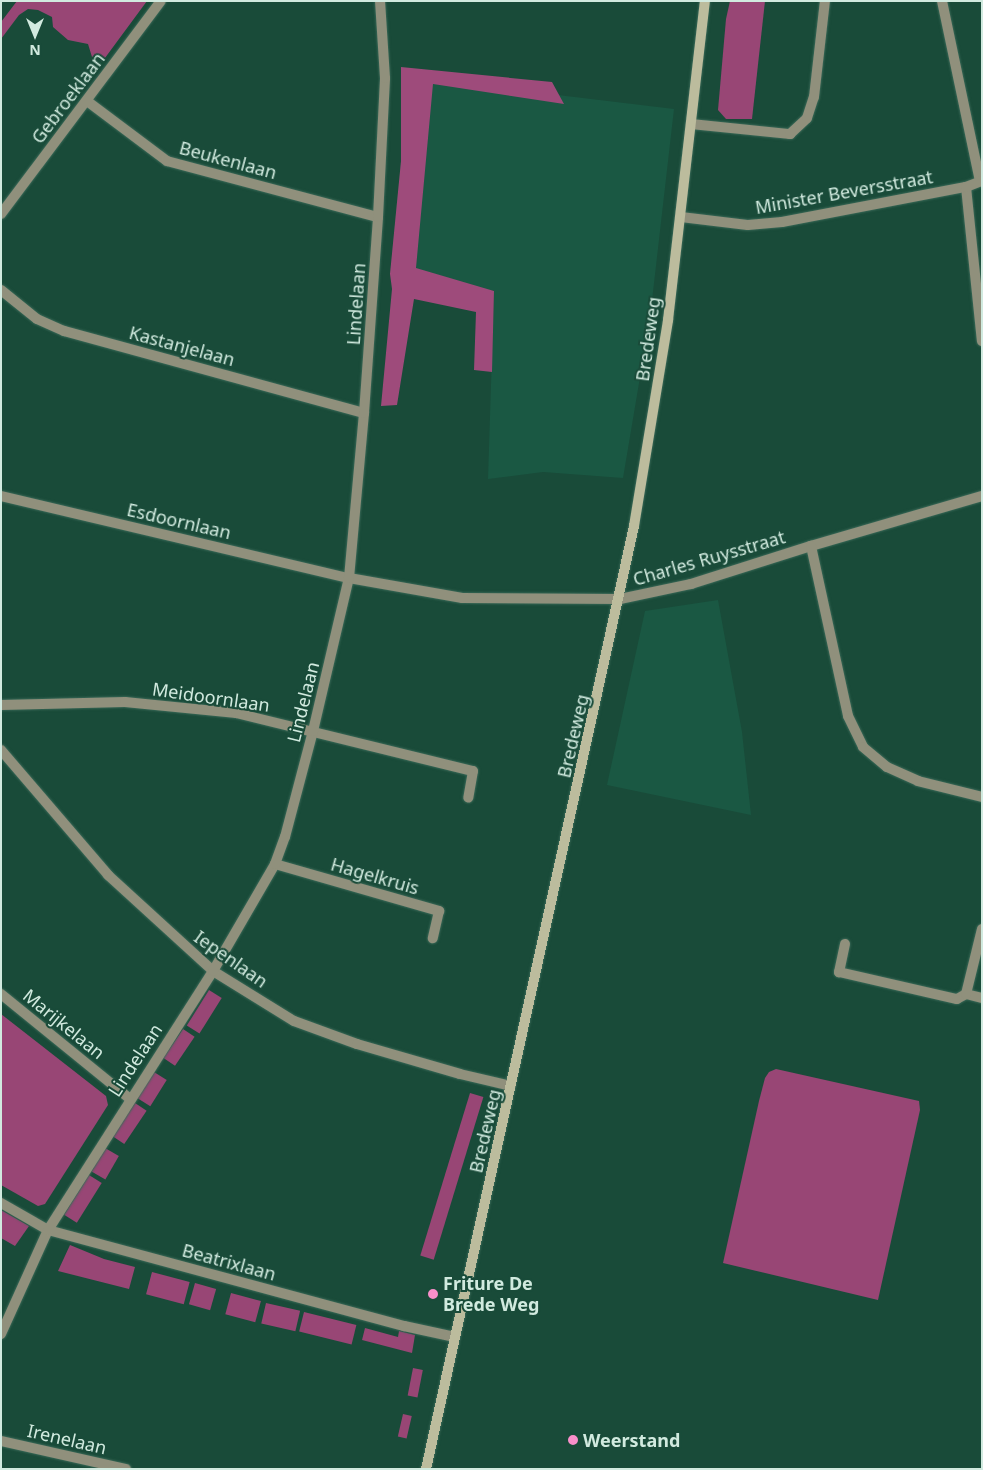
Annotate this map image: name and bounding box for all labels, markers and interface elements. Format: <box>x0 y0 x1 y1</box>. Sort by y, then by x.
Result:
north arrow <box>10 10 60 60</box>
text: N <box>29 41 41 60</box>
street label: Gebroeklaan <box>27 48 109 148</box>
street label: Beukenlaan <box>177 137 279 183</box>
street label: Minister Beversstraat <box>754 166 934 218</box>
street label: Lindelaan <box>342 262 370 346</box>
street label: Bredeweg <box>631 295 665 383</box>
street label: Kastanjelaan <box>127 322 237 370</box>
street label: Esdoornlaan <box>125 499 233 543</box>
street label: Charles Ruysstraat <box>630 526 788 590</box>
street label: Lindelaan <box>283 659 323 745</box>
street label: Meidoornlaan <box>151 678 271 716</box>
street label: Bredeweg <box>553 692 593 780</box>
street label: Hagelkruis <box>328 853 422 899</box>
street label: Iepenlaan <box>190 926 272 992</box>
street label: Marijkelaan <box>19 984 109 1064</box>
street label: Lindelaan <box>104 1020 166 1100</box>
street label: Bredeweg <box>465 1087 505 1175</box>
street label: Beatrixlaan <box>180 1239 278 1285</box>
place label: Friture De Brede Weg <box>443 1273 539 1316</box>
marker: Friture De Brede Weg <box>427 1288 439 1300</box>
street label: Irenelaan <box>25 1419 109 1459</box>
place label: Weerstand <box>583 1429 680 1451</box>
marker: Weerstand <box>567 1434 579 1446</box>

